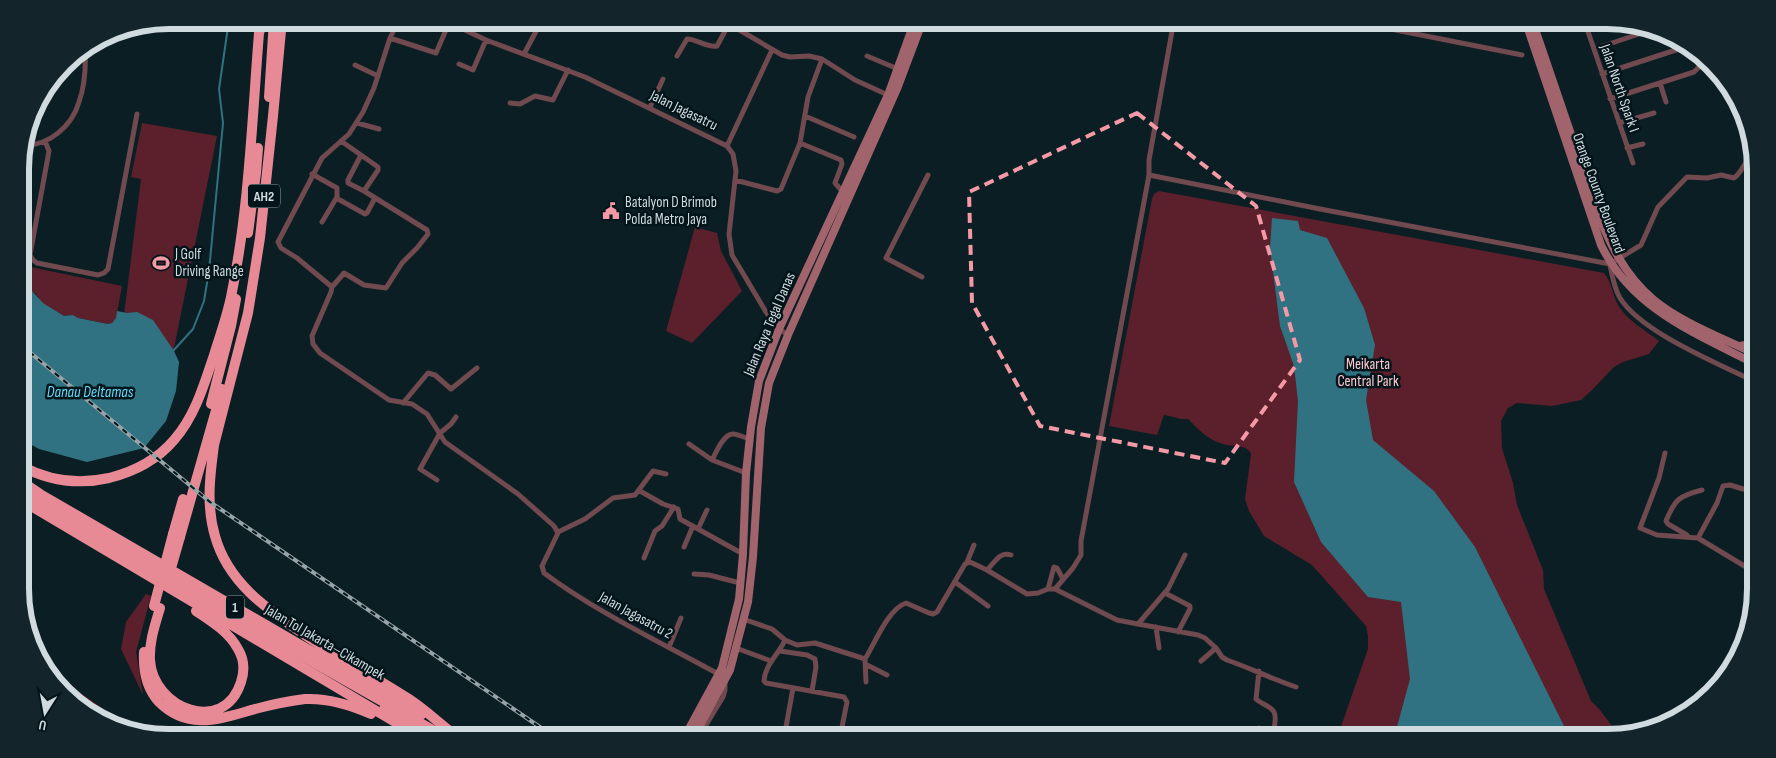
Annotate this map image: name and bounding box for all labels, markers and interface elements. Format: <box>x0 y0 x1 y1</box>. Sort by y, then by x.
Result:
street label: Jalan North Spark I <box>1595 41 1643 135</box>
street label: Jalan Jagasatru <box>646 85 721 135</box>
street label: Orange County Boulevard <box>1568 130 1629 256</box>
road number: AH2 <box>248 185 280 208</box>
place label: Batalyon D Brimob Polda Metro Jaya <box>625 193 717 229</box>
public building icon: Batalyon D Brimob Polda Metro Jaya <box>601 201 621 221</box>
place label: J Golf Driving Range <box>174 245 244 281</box>
sports icon: J Golf Driving Range <box>151 253 171 273</box>
street label: Jalan Raya Tegal Danas <box>739 269 800 380</box>
park label: Meikarta Central Park <box>1337 355 1399 391</box>
water label: Danau Deltamas <box>47 383 134 402</box>
street label: Jalan Jagasatru 2 <box>595 587 676 643</box>
road number: 1 <box>226 596 244 618</box>
street label: Jalan Tol Jakarta–Cikampek <box>261 600 388 685</box>
north arrow <box>20 688 70 738</box>
text: U <box>37 716 48 734</box>

